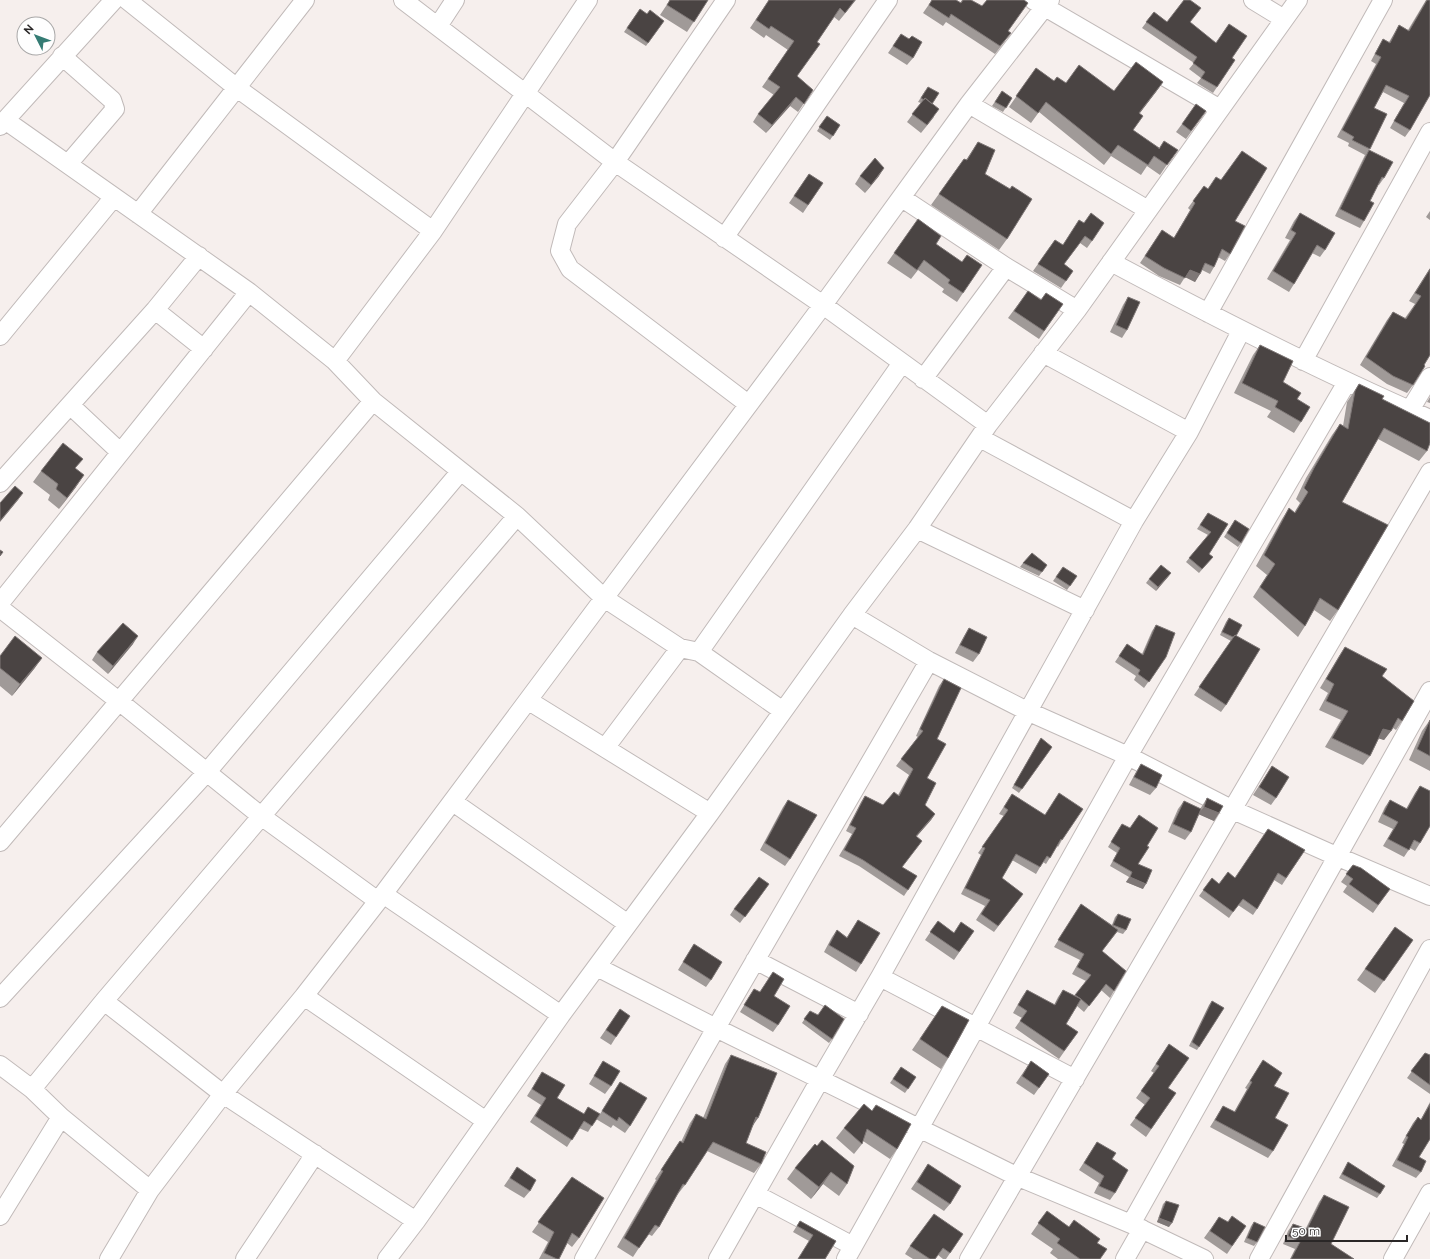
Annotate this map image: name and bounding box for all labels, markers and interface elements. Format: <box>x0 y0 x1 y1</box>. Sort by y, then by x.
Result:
north arrow <box>16 16 56 56</box>
text: N <box>21 22 37 37</box>
scale bar <box>1286 1217 1407 1243</box>
text: 50 m <box>1292 1224 1320 1238</box>

